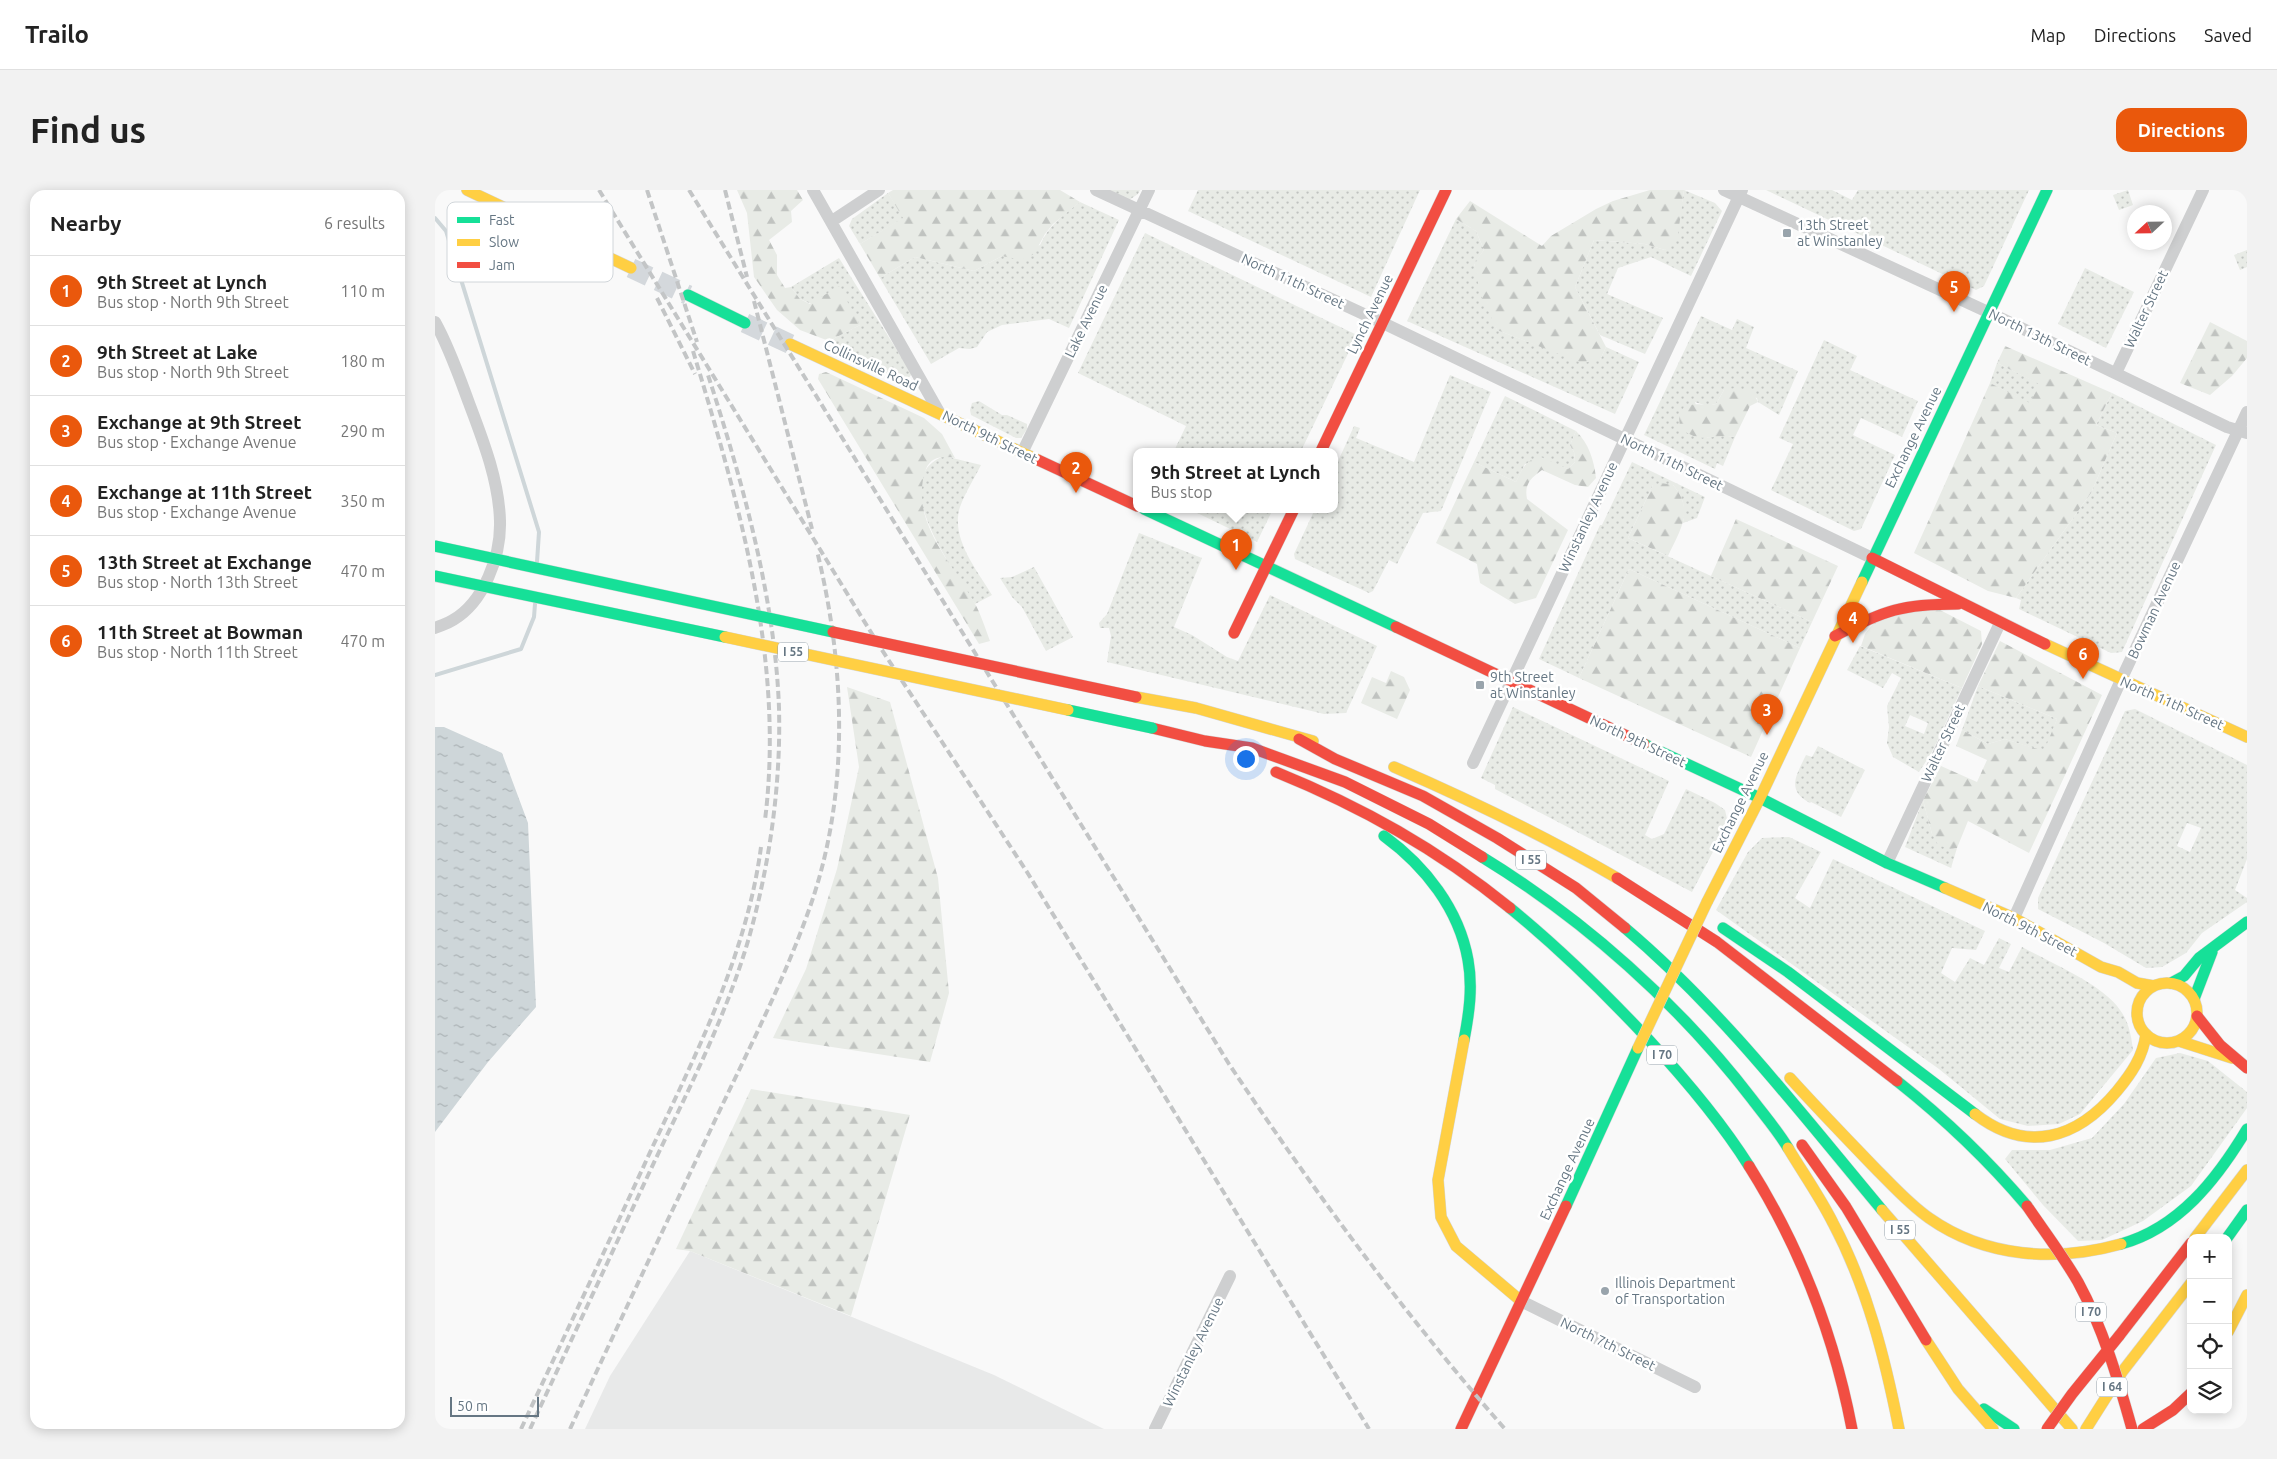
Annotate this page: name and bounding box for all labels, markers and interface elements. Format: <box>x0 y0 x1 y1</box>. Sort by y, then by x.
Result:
text: Trailo <box>25 21 89 48</box>
text: Map <box>2030 25 2066 45</box>
text: Directions <box>2094 25 2176 45</box>
text: Saved <box>2204 25 2252 45</box>
button: Directions <box>2116 108 2247 152</box>
text: Find us <box>30 110 146 150</box>
legend <box>447 202 613 282</box>
north arrow <box>2127 205 2172 250</box>
text: Nearby <box>50 211 121 235</box>
text: Fast <box>489 212 515 228</box>
text: 6 results <box>324 214 385 232</box>
place label: 13th Street at Winstanley <box>1797 217 1883 249</box>
marker: 13th Street at Winstanley <box>1781 227 1793 239</box>
text: Slow <box>489 234 519 250</box>
street label: North 11th Street <box>1239 250 1347 312</box>
text: Jam <box>489 257 515 273</box>
street label: Walter Street <box>2121 267 2171 351</box>
text: 9th Street at Lynch <box>97 271 267 293</box>
pin: 5 <box>1938 271 1970 312</box>
street label: Lynch Avenue <box>1344 272 1396 356</box>
text: 1 <box>61 282 71 300</box>
text: 110 m <box>340 282 385 300</box>
street label: Lake Avenue <box>1061 282 1111 360</box>
text: Bus stop · North 9th Street <box>97 293 289 311</box>
street label: North 13th Street <box>1986 305 2094 369</box>
street label: Collinsville Road <box>821 336 921 394</box>
text: 9th Street at Lake <box>97 341 258 363</box>
text: 2 <box>61 352 71 370</box>
text: 180 m <box>340 352 385 370</box>
text: Bus stop · North 9th Street <box>97 363 289 381</box>
street label: Exchange Avenue <box>1882 384 1944 490</box>
street label: North 9th Street <box>940 407 1041 467</box>
text: Exchange at 9th Street <box>97 411 301 433</box>
text: 3 <box>61 422 71 440</box>
text: 290 m <box>340 422 385 440</box>
street label: North 11th Street <box>1618 430 1726 494</box>
text: Bus stop · Exchange Avenue <box>97 433 297 451</box>
popup <box>1133 448 1338 513</box>
pin: 2 <box>1060 452 1092 493</box>
street label: Winstanley Avenue <box>1555 459 1621 575</box>
text: 9th Street at Lynch <box>1150 461 1321 483</box>
text: Exchange at 11th Street <box>97 481 312 503</box>
text: Bus stop <box>1150 483 1212 501</box>
text: 4 <box>61 492 71 510</box>
text: 350 m <box>340 492 385 510</box>
text: Bus stop · Exchange Avenue <box>97 503 297 521</box>
pin: 1 <box>1220 529 1252 570</box>
text: 13th Street at Exchange <box>97 551 312 573</box>
street label: Bowman Avenue <box>2124 559 2184 661</box>
text: 5 <box>61 562 71 580</box>
text: 470 m <box>340 562 385 580</box>
text: Bus stop · North 13th Street <box>97 573 298 591</box>
pin: 4 <box>1837 602 1869 643</box>
text: 11th Street at Bowman <box>97 621 303 643</box>
text: 6 <box>61 632 71 650</box>
text: 470 m <box>340 632 385 650</box>
pin: 6 <box>2067 638 2099 679</box>
road number: I 55 <box>778 642 808 662</box>
text: Bus stop · North 11th Street <box>97 643 298 661</box>
place label: 9th Street at Winstanley <box>1490 669 1576 701</box>
street label: North 11th Street <box>2118 673 2227 733</box>
marker: 9th Street at Winstanley <box>1474 679 1486 691</box>
pin: 3 <box>1751 694 1783 735</box>
street label: Walter Street <box>1918 701 1968 785</box>
street label: North 9th Street <box>1588 712 1689 770</box>
your location <box>1233 746 1259 772</box>
street label: Exchange Avenue <box>1709 749 1771 855</box>
road number: I 55 <box>1516 850 1546 870</box>
street label: North 9th Street <box>1980 898 2080 960</box>
road number: I 70 <box>1647 1046 1677 1064</box>
street label: Exchange Avenue <box>1536 1115 1598 1223</box>
road number: I 55 <box>1885 1220 1915 1240</box>
map controls <box>2187 1234 2232 1414</box>
button: + <box>2187 1234 2232 1279</box>
place label: Illinois Department of Transportation <box>1615 1275 1736 1307</box>
button: − <box>2187 1279 2232 1324</box>
marker: Illinois Department of Transportation <box>1599 1285 1611 1297</box>
street label: Winstanley Avenue <box>1160 1295 1226 1409</box>
road number: I 70 <box>2076 1302 2106 1322</box>
street label: North 7th Street <box>1558 1314 1659 1374</box>
button: locate <box>2187 1324 2232 1369</box>
button: layers <box>2187 1369 2232 1414</box>
road number: I 64 <box>2097 1378 2127 1396</box>
scale bar <box>450 1394 539 1417</box>
text: 50 m <box>457 1398 488 1414</box>

